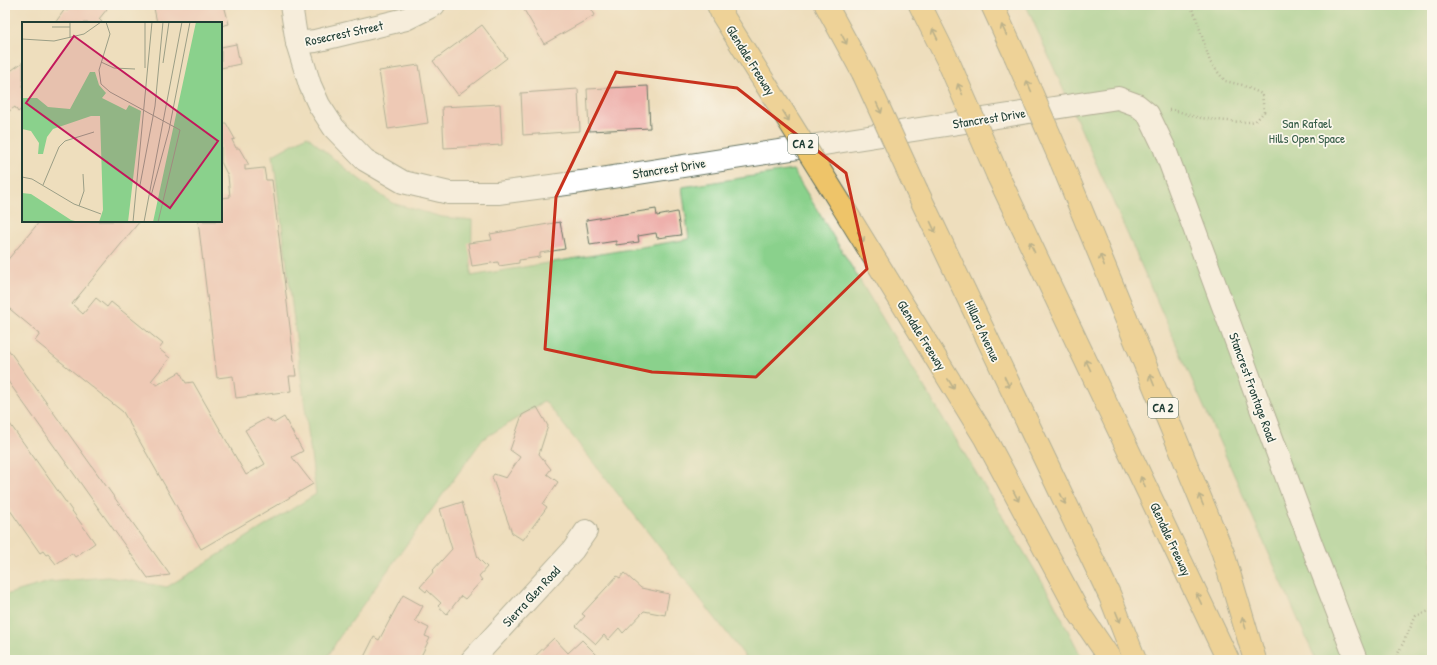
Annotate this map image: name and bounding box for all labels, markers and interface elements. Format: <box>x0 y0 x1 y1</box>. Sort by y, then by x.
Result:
street label: Rosecrest Street <box>303 16 385 50</box>
inset map <box>22 22 222 222</box>
street label: Glendale Freeway <box>722 22 780 99</box>
one-way arrow <box>1000 24 1007 36</box>
one-way arrow <box>930 28 938 40</box>
one-way arrow <box>841 33 849 45</box>
one-way arrow <box>1025 81 1032 93</box>
one-way arrow <box>956 83 963 95</box>
one-way arrow <box>876 102 883 114</box>
street label: Stancrest Drive <box>951 103 1027 133</box>
one-way arrow <box>782 110 790 121</box>
park label: San Rafael Hills Open Space <box>1269 114 1345 147</box>
road number: CA 2 <box>788 134 818 154</box>
street label: Stancrest Drive <box>631 153 707 183</box>
one-way arrow <box>930 220 937 232</box>
one-way arrow <box>858 231 866 243</box>
one-way arrow <box>1028 242 1035 254</box>
one-way arrow <box>1098 254 1105 266</box>
street label: Glendale Freeway <box>893 297 951 374</box>
street label: Hillard Avenue <box>961 297 1005 365</box>
street label: Stancrest Frontage Road <box>1225 330 1281 444</box>
one-way arrow <box>1084 359 1091 371</box>
one-way arrow <box>1147 374 1155 386</box>
one-way arrow <box>1004 375 1011 387</box>
one-way arrow <box>947 378 956 389</box>
road number: CA 2 <box>1148 398 1178 418</box>
one-way arrow <box>1139 476 1146 488</box>
one-way arrow <box>1013 490 1020 502</box>
one-way arrow <box>1060 493 1067 505</box>
one-way arrow <box>1197 494 1204 506</box>
street label: Glendale Freeway <box>1146 499 1196 579</box>
street label: Sierra Glen Road <box>498 562 564 630</box>
one-way arrow <box>1195 594 1202 606</box>
one-way arrow <box>1114 611 1122 623</box>
one-way arrow <box>1240 616 1247 629</box>

